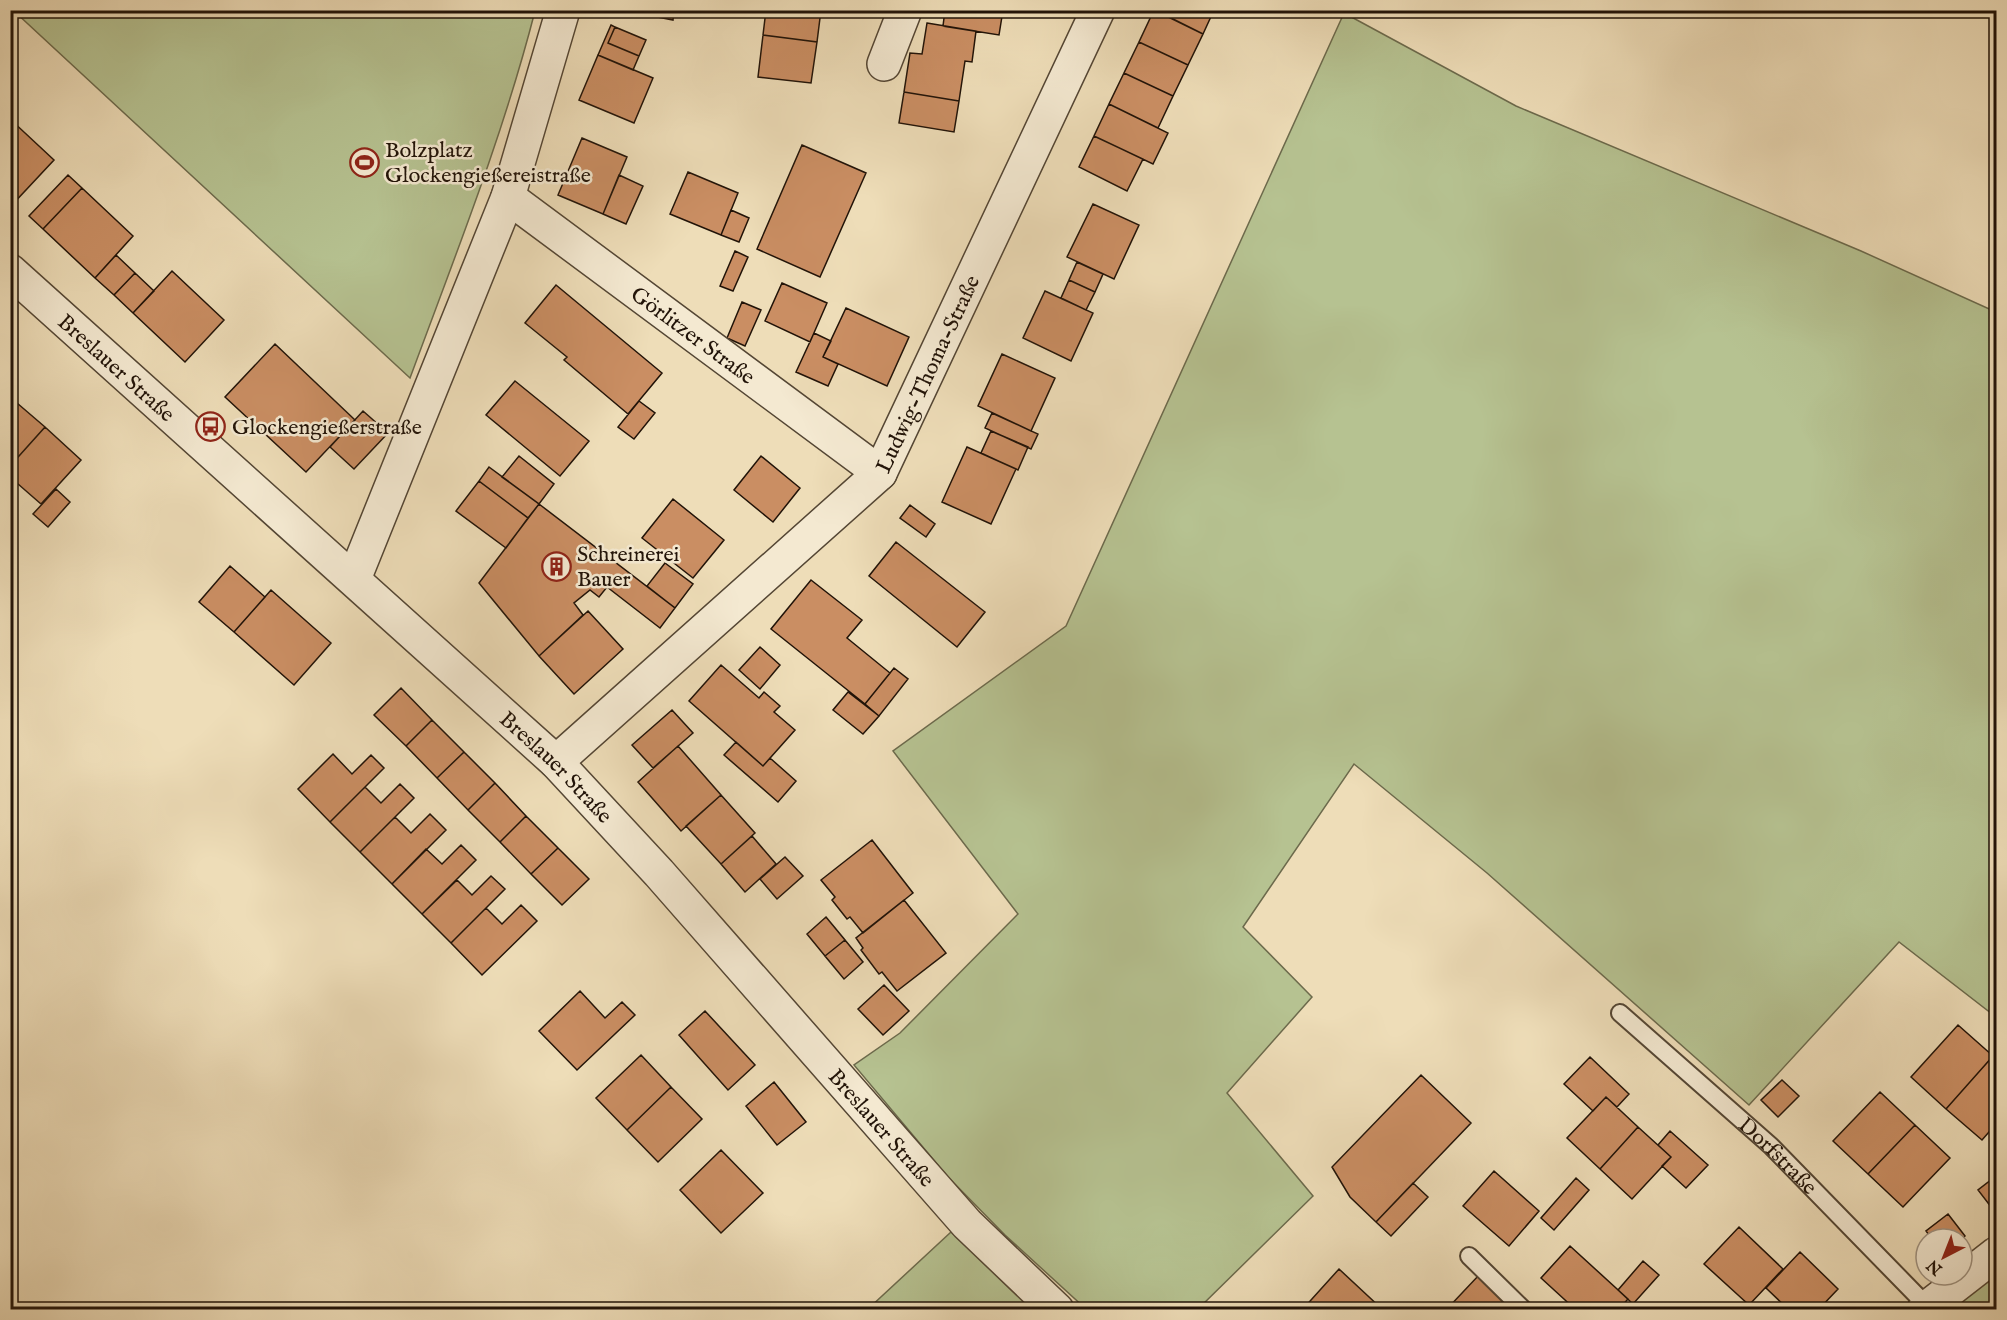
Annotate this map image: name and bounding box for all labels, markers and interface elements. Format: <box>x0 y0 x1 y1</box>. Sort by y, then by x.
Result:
place label: Bolzplatz Glockengießereistraße <box>385 137 591 190</box>
sports icon: Bolzplatz Glockengießereistraße <box>348 146 380 178</box>
street label: Ludwig-Thoma-Straße <box>870 271 987 478</box>
street label: Görlitzer Straße <box>625 281 760 392</box>
street label: Breslauer Straße <box>51 309 180 429</box>
bus stop icon: Glockengießerstraße <box>195 410 227 442</box>
place label: Glockengießerstraße <box>232 414 422 442</box>
place label: Schreinerei Bauer <box>577 541 679 594</box>
building icon: Schreinerei Bauer <box>540 550 572 582</box>
street label: Breslauer Straße <box>493 706 618 830</box>
street label: Breslauer Straße <box>821 1064 940 1194</box>
street label: Dorfstraße <box>1732 1112 1823 1201</box>
north arrow <box>1914 1227 1974 1287</box>
text: N <box>1923 1254 1948 1279</box>

